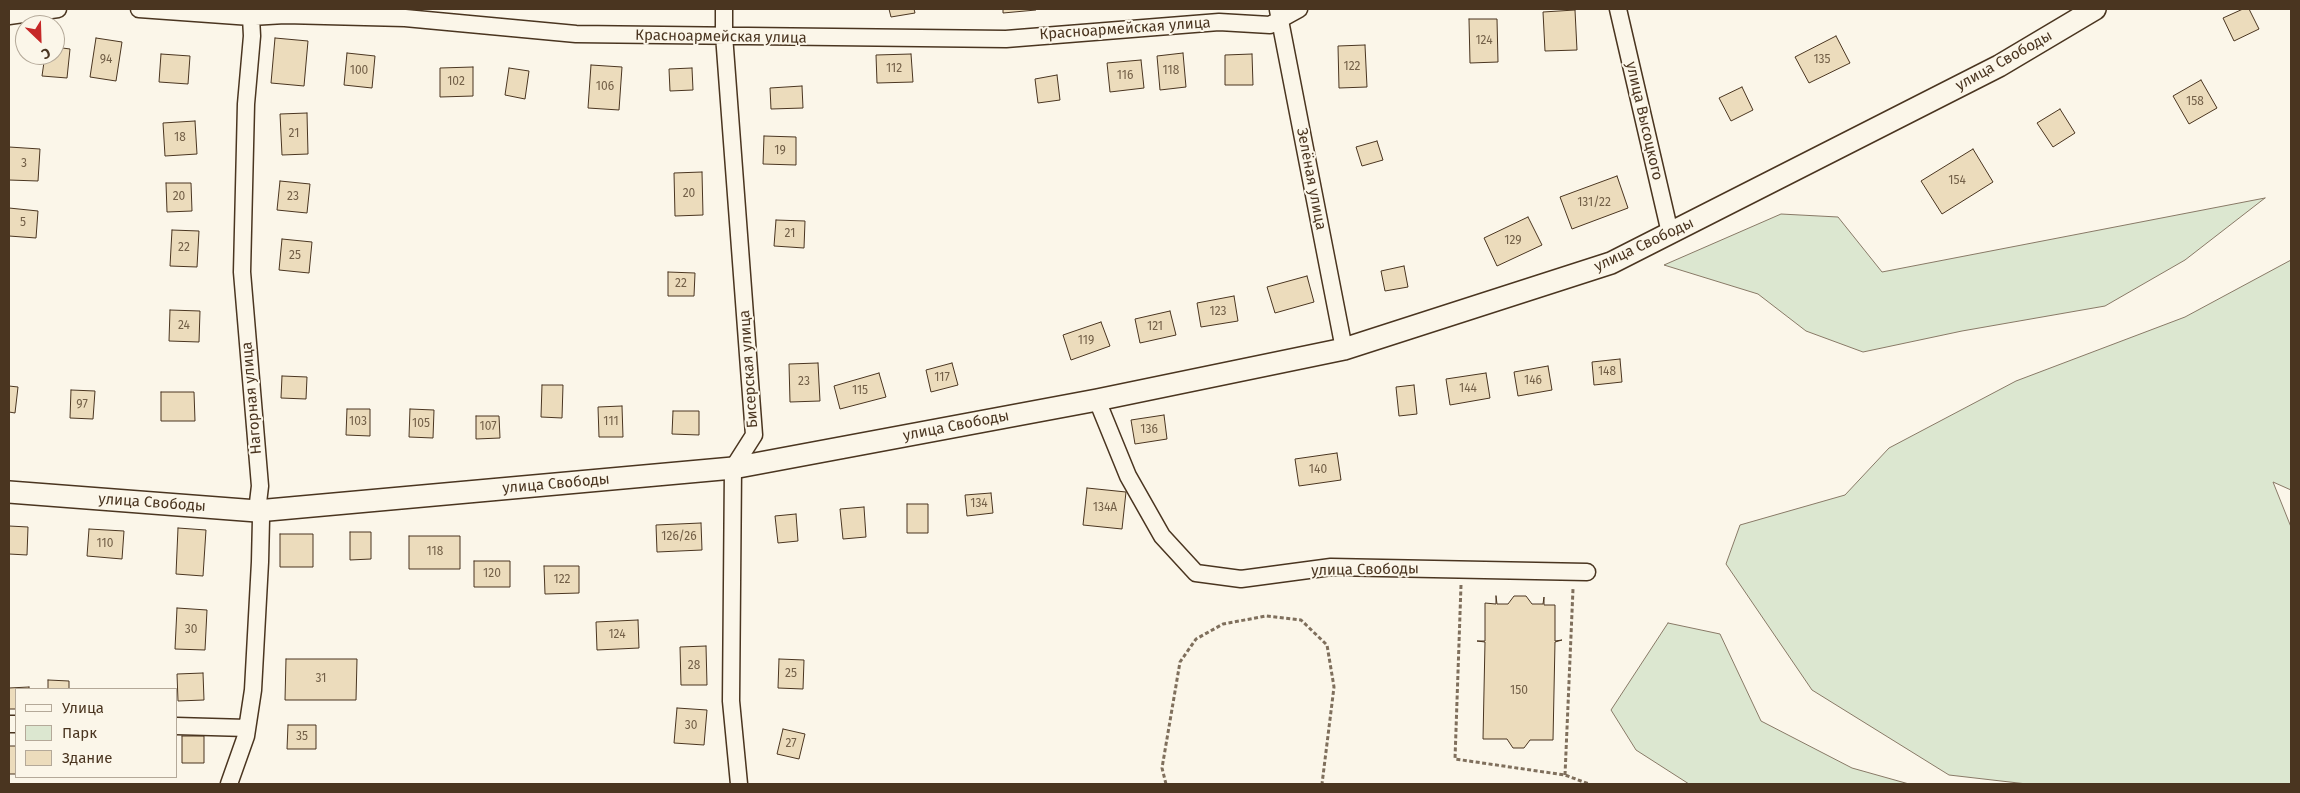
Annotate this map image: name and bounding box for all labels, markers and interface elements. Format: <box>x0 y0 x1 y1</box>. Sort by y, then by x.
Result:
street label: Красноармейская улица <box>1039 14 1211 44</box>
north arrow <box>15 15 65 65</box>
street label: Красноармейская улица <box>635 27 807 47</box>
street label: улица Свободы <box>1953 27 2055 95</box>
house number: 124 <box>1475 34 1493 48</box>
text: С <box>39 44 53 63</box>
house number: 94 <box>100 53 112 67</box>
house number: 135 <box>1813 53 1831 67</box>
house number: 122 <box>1343 60 1361 74</box>
street label: улица Высоцкого <box>1622 60 1666 182</box>
house number: 112 <box>886 62 902 76</box>
house number: 100 <box>350 64 368 78</box>
house number: 118 <box>1163 64 1179 78</box>
house number: 116 <box>1117 69 1133 83</box>
house number: 102 <box>447 75 465 89</box>
house number: 106 <box>596 80 614 94</box>
house number: 158 <box>2186 95 2204 109</box>
street label: Зелёная улица <box>1292 126 1330 232</box>
house number: 21 <box>289 127 299 141</box>
house number: 18 <box>174 131 186 145</box>
house number: 19 <box>774 144 786 158</box>
house number: 3 <box>21 157 27 171</box>
house number: 154 <box>1948 174 1966 188</box>
house number: 20 <box>683 187 695 201</box>
house number: 20 <box>173 190 185 204</box>
house number: 23 <box>287 190 299 204</box>
house number: 131/22 <box>1577 196 1611 210</box>
street label: улица Свободы <box>1591 214 1697 276</box>
house number: 5 <box>20 216 26 230</box>
house number: 21 <box>785 227 795 241</box>
house number: 129 <box>1504 234 1522 248</box>
house number: 22 <box>178 241 190 255</box>
house number: 25 <box>289 249 301 263</box>
house number: 22 <box>675 277 687 291</box>
house number: 123 <box>1209 305 1227 319</box>
street label: Бисерская улица <box>736 309 762 429</box>
house number: 24 <box>178 319 190 333</box>
house number: 121 <box>1147 320 1163 334</box>
house number: 119 <box>1078 334 1094 348</box>
street label: Нагорная улица <box>238 341 266 455</box>
house number: 148 <box>1598 365 1616 379</box>
house number: 117 <box>934 371 950 385</box>
house number: 146 <box>1524 374 1542 388</box>
house number: 23 <box>798 375 810 389</box>
house number: 144 <box>1459 382 1477 396</box>
house number: 115 <box>852 384 868 398</box>
house number: 97 <box>76 398 88 412</box>
street label: улица Свободы <box>901 407 1011 445</box>
house number: 103 <box>349 415 367 429</box>
house number: 111 <box>603 415 619 429</box>
house number: 105 <box>412 417 430 431</box>
house number: 107 <box>480 420 496 434</box>
house number: 136 <box>1140 423 1158 437</box>
house number: 140 <box>1309 463 1327 477</box>
street label: улица Свободы <box>502 470 610 498</box>
street label: улица Свободы <box>98 490 206 516</box>
house number: 134 <box>970 497 988 511</box>
house number: 134А <box>1093 501 1117 515</box>
house number: 126/26 <box>661 530 697 544</box>
house number: 110 <box>97 537 113 551</box>
house number: 118 <box>427 545 443 559</box>
street label: улица Свободы <box>1311 560 1419 580</box>
house number: 120 <box>483 567 501 581</box>
house number: 122 <box>553 573 571 587</box>
house number: 30 <box>185 623 197 637</box>
house number: 124 <box>608 628 626 642</box>
house number: 28 <box>688 659 700 673</box>
house number: 25 <box>785 667 797 681</box>
house number: 31 <box>316 672 326 686</box>
house number: 150 <box>1510 684 1528 698</box>
legend <box>15 688 178 778</box>
text: Улица <box>62 699 104 717</box>
house number: 30 <box>685 719 697 733</box>
text: Парк <box>62 724 97 742</box>
house number: 35 <box>296 730 308 744</box>
house number: 27 <box>785 737 797 751</box>
text: Здание <box>62 749 112 767</box>

